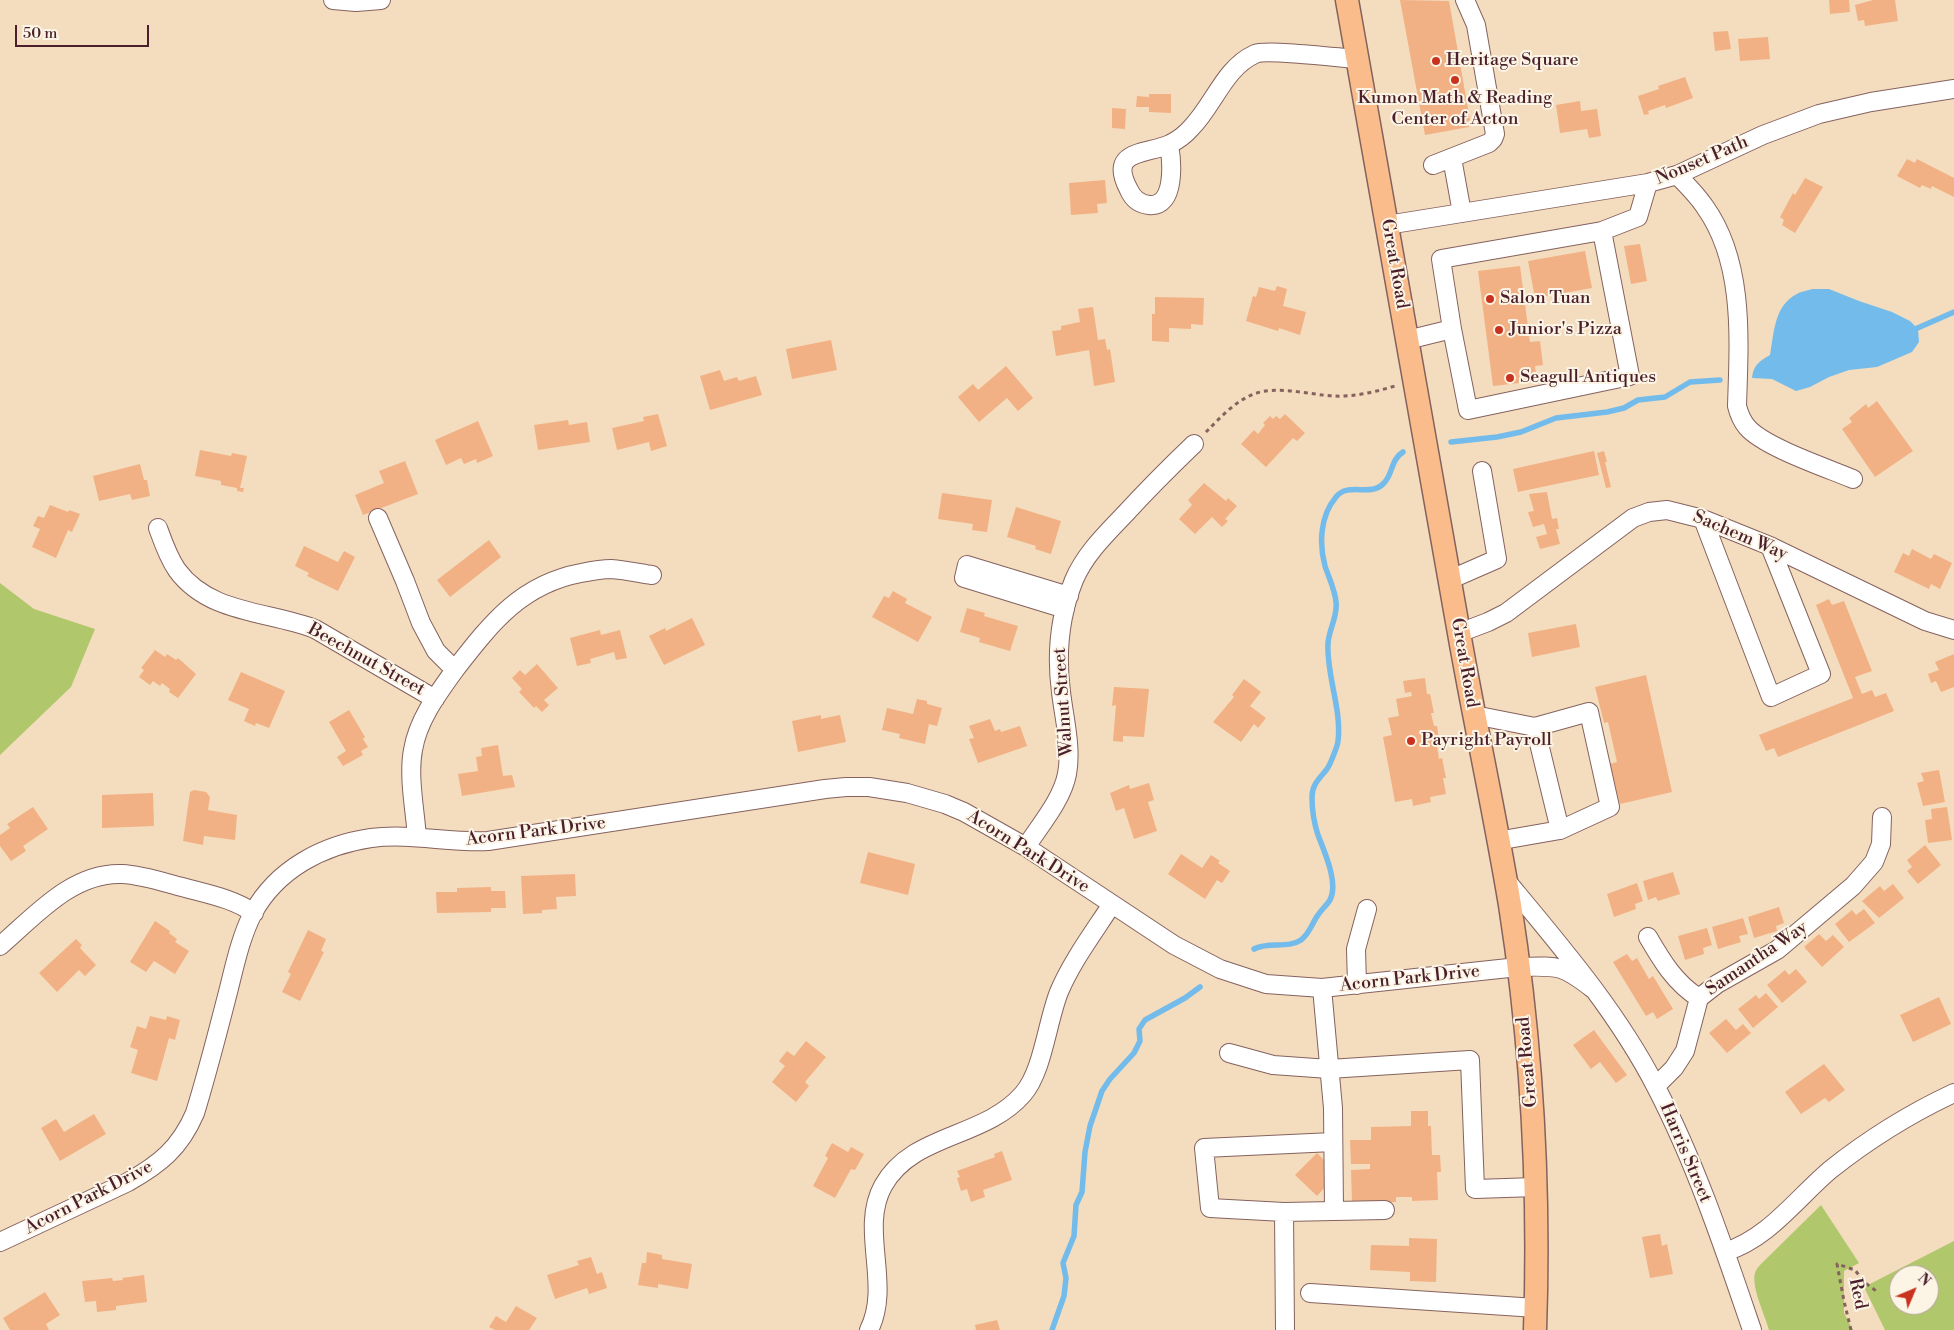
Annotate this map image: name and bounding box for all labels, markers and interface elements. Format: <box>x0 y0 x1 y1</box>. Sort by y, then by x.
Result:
scale bar <box>18 15 151 47</box>
text: 50 m <box>23 24 57 43</box>
place label: Heritage Square <box>1446 50 1579 72</box>
marker: Heritage Square <box>1430 55 1442 67</box>
marker: Kumon Math & Reading Center of Acton <box>1449 74 1461 86</box>
place label: Kumon Math & Reading Center of Acton <box>1358 88 1552 130</box>
street label: Nonset Path <box>1652 132 1752 190</box>
street label: Great Road <box>1375 217 1413 311</box>
place label: Salon Tuan <box>1500 288 1591 310</box>
marker: Salon Tuan <box>1484 293 1496 305</box>
place label: Junior's Pizza <box>1509 319 1622 341</box>
marker: Junior's Pizza <box>1493 324 1505 336</box>
place label: Seagull Antiques <box>1520 367 1656 389</box>
marker: Seagull Antiques <box>1504 372 1516 384</box>
street label: Sachem Way <box>1689 506 1791 566</box>
street label: Great Road <box>1445 616 1483 710</box>
street label: Beechnut Street <box>304 619 428 701</box>
street label: Walnut Street <box>1049 647 1079 757</box>
place label: Payright Payroll <box>1421 730 1552 752</box>
marker: Payright Payroll <box>1405 735 1417 747</box>
street label: Acorn Park Drive <box>963 806 1093 898</box>
street label: Acorn Park Drive <box>465 813 607 851</box>
street label: Samantha Way <box>1702 917 1812 1001</box>
street label: Acorn Park Drive <box>1339 961 1481 997</box>
street label: Great Road <box>1513 1016 1543 1108</box>
street label: Harris Street <box>1654 1100 1716 1206</box>
street label: Acorn Park Drive <box>21 1156 157 1240</box>
north arrow <box>1889 1265 1939 1315</box>
text: N <box>1914 1270 1934 1290</box>
street label: Red <box>1843 1276 1871 1312</box>

